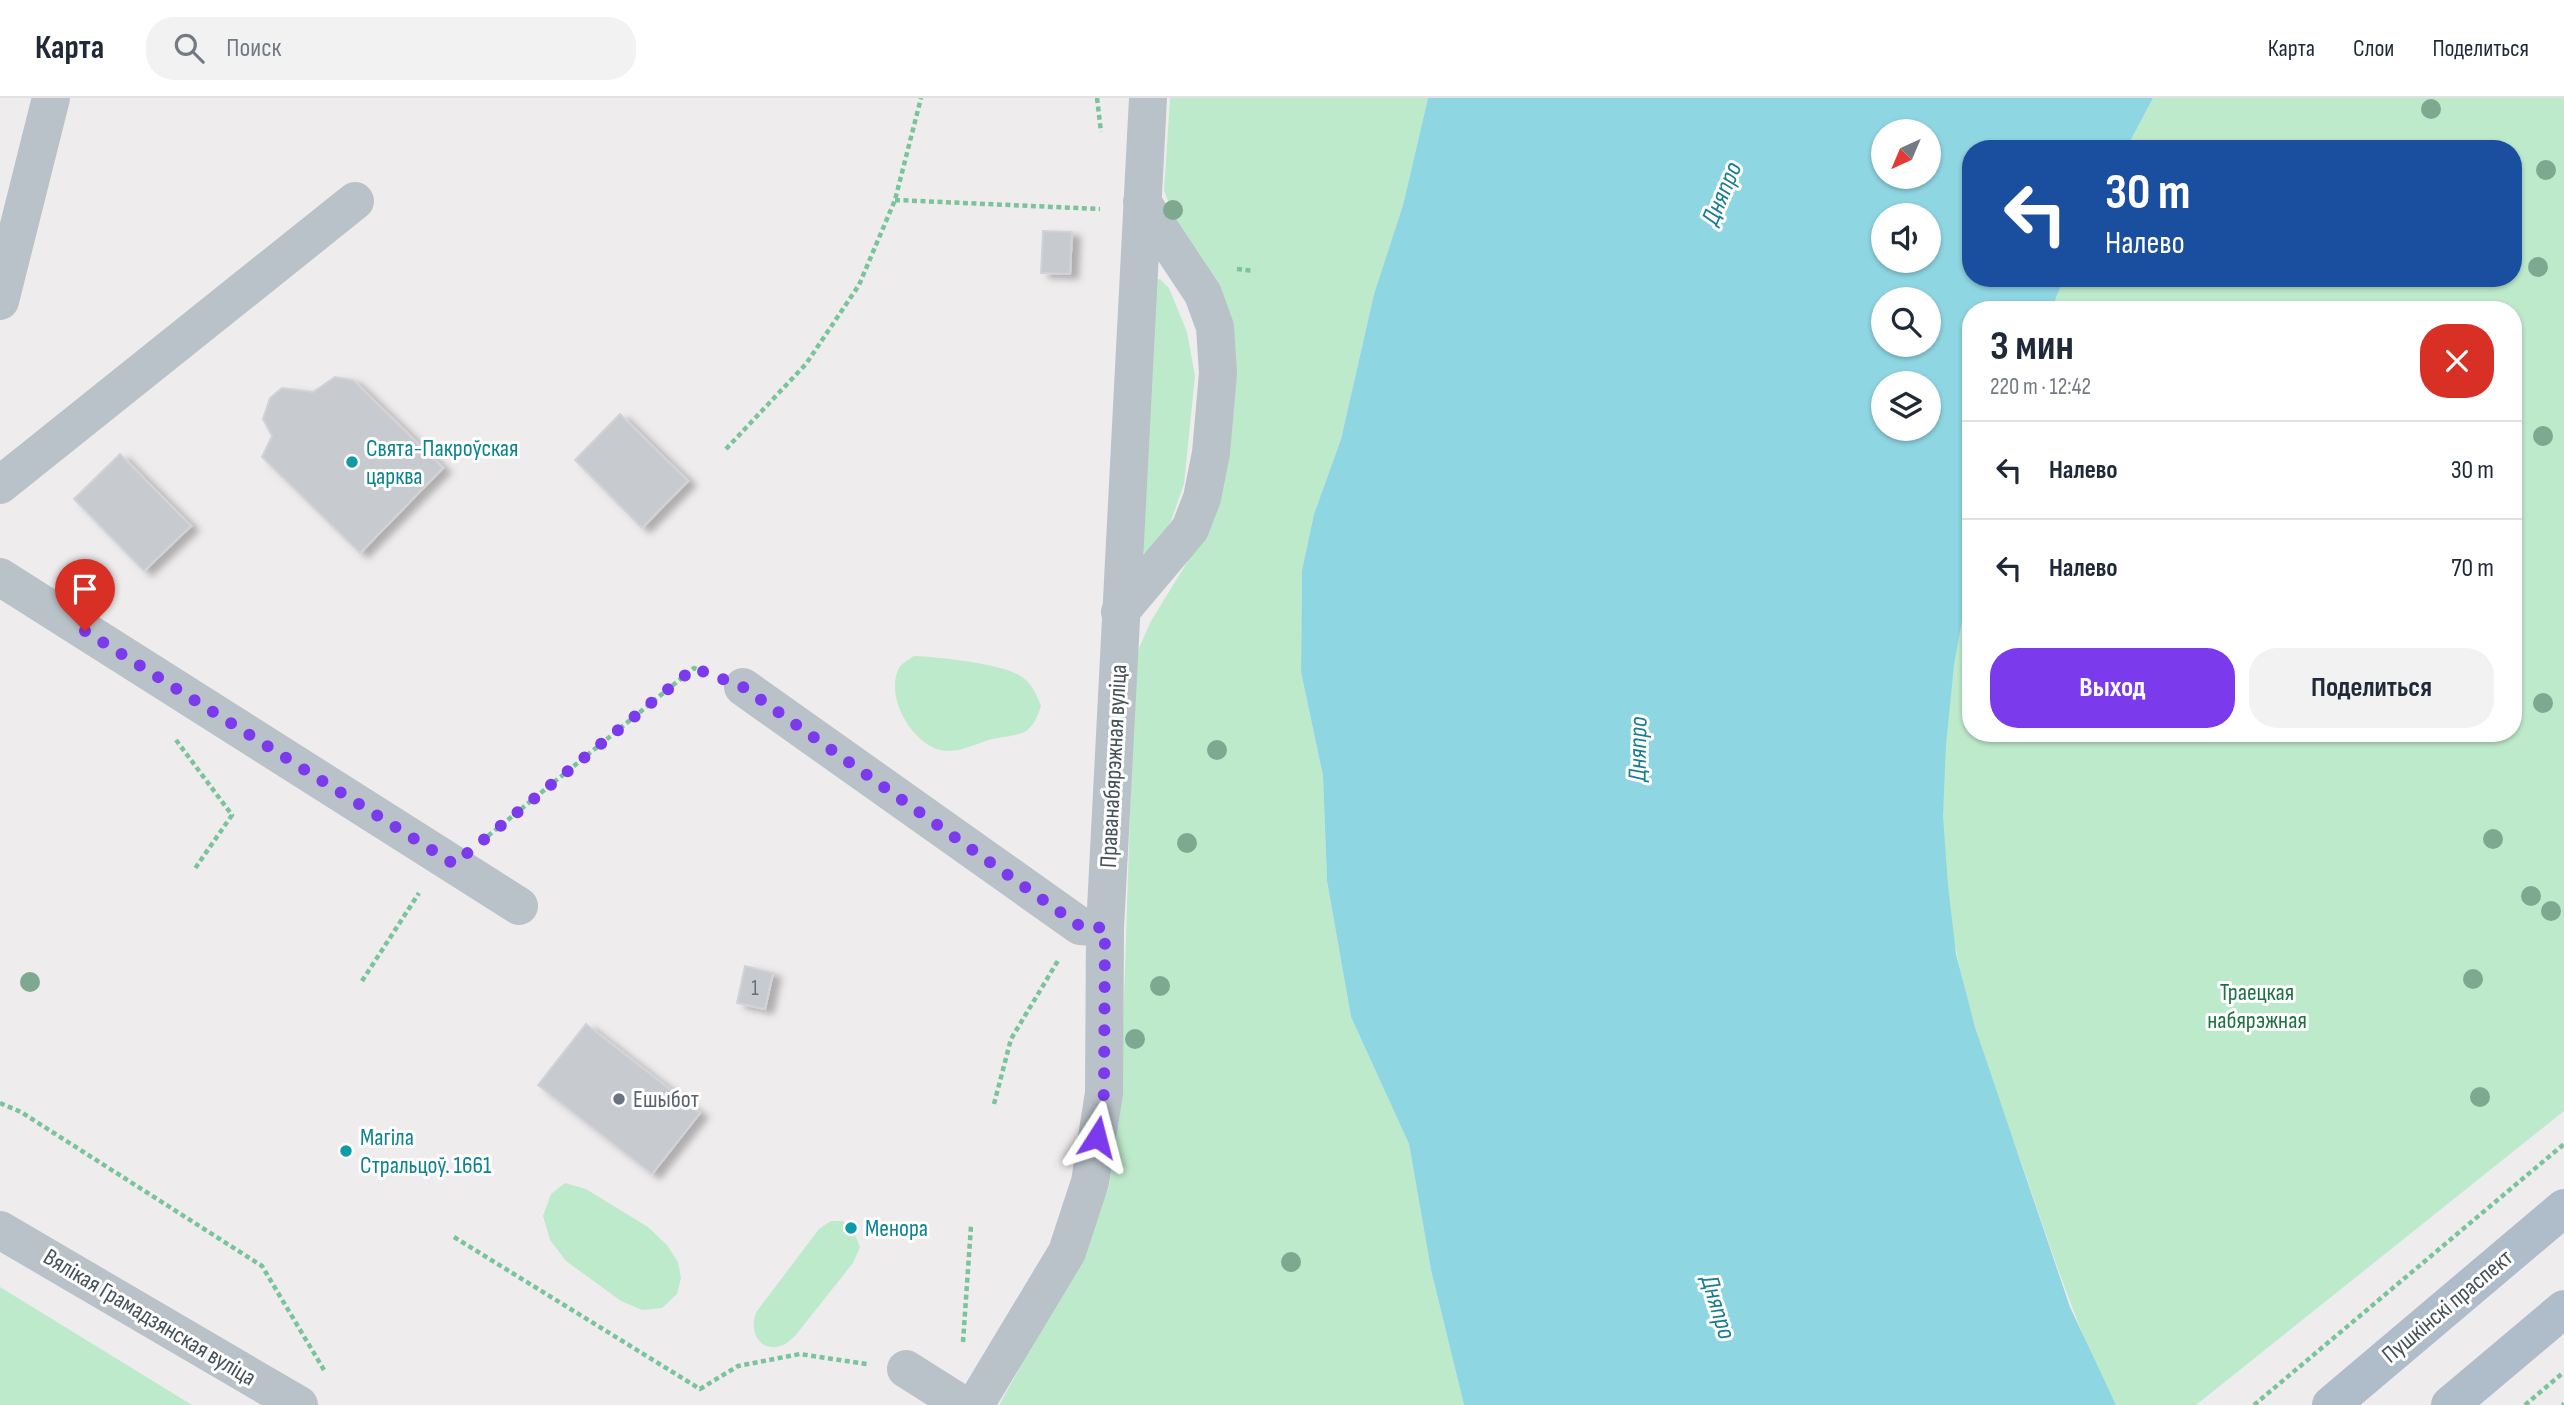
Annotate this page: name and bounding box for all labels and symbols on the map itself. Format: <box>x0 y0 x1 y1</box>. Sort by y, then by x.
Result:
north arrow <box>1871 119 1941 189</box>
water label: Дняпро <box>1695 157 1749 231</box>
place label: Свята-Пакроўская царква <box>366 434 519 491</box>
marker: Свята-Пакроўская царква <box>344 454 360 470</box>
pin <box>55 559 115 631</box>
street label: Праванабярэжная вуліца <box>1094 664 1133 869</box>
water label: Дняпро <box>1622 716 1655 784</box>
house number: 1 <box>751 976 759 1001</box>
park label: Траецкая набярэжная <box>2207 978 2307 1035</box>
place label: Ешыбот <box>633 1085 699 1114</box>
marker: Ешыбот <box>611 1091 627 1107</box>
position arrow <box>1060 1100 1134 1174</box>
place label: Магіла Стральцоў. 1661 <box>360 1123 492 1180</box>
marker: Магіла Стральцоў. 1661 <box>338 1143 354 1159</box>
place label: Менора <box>865 1214 928 1243</box>
marker: Менора <box>843 1220 859 1236</box>
street label: Вялікая Грамадзянская вуліца <box>38 1242 261 1392</box>
street label: Пушкінскі праспект <box>2376 1243 2519 1369</box>
water label: Дняпро <box>1693 1270 1742 1343</box>

